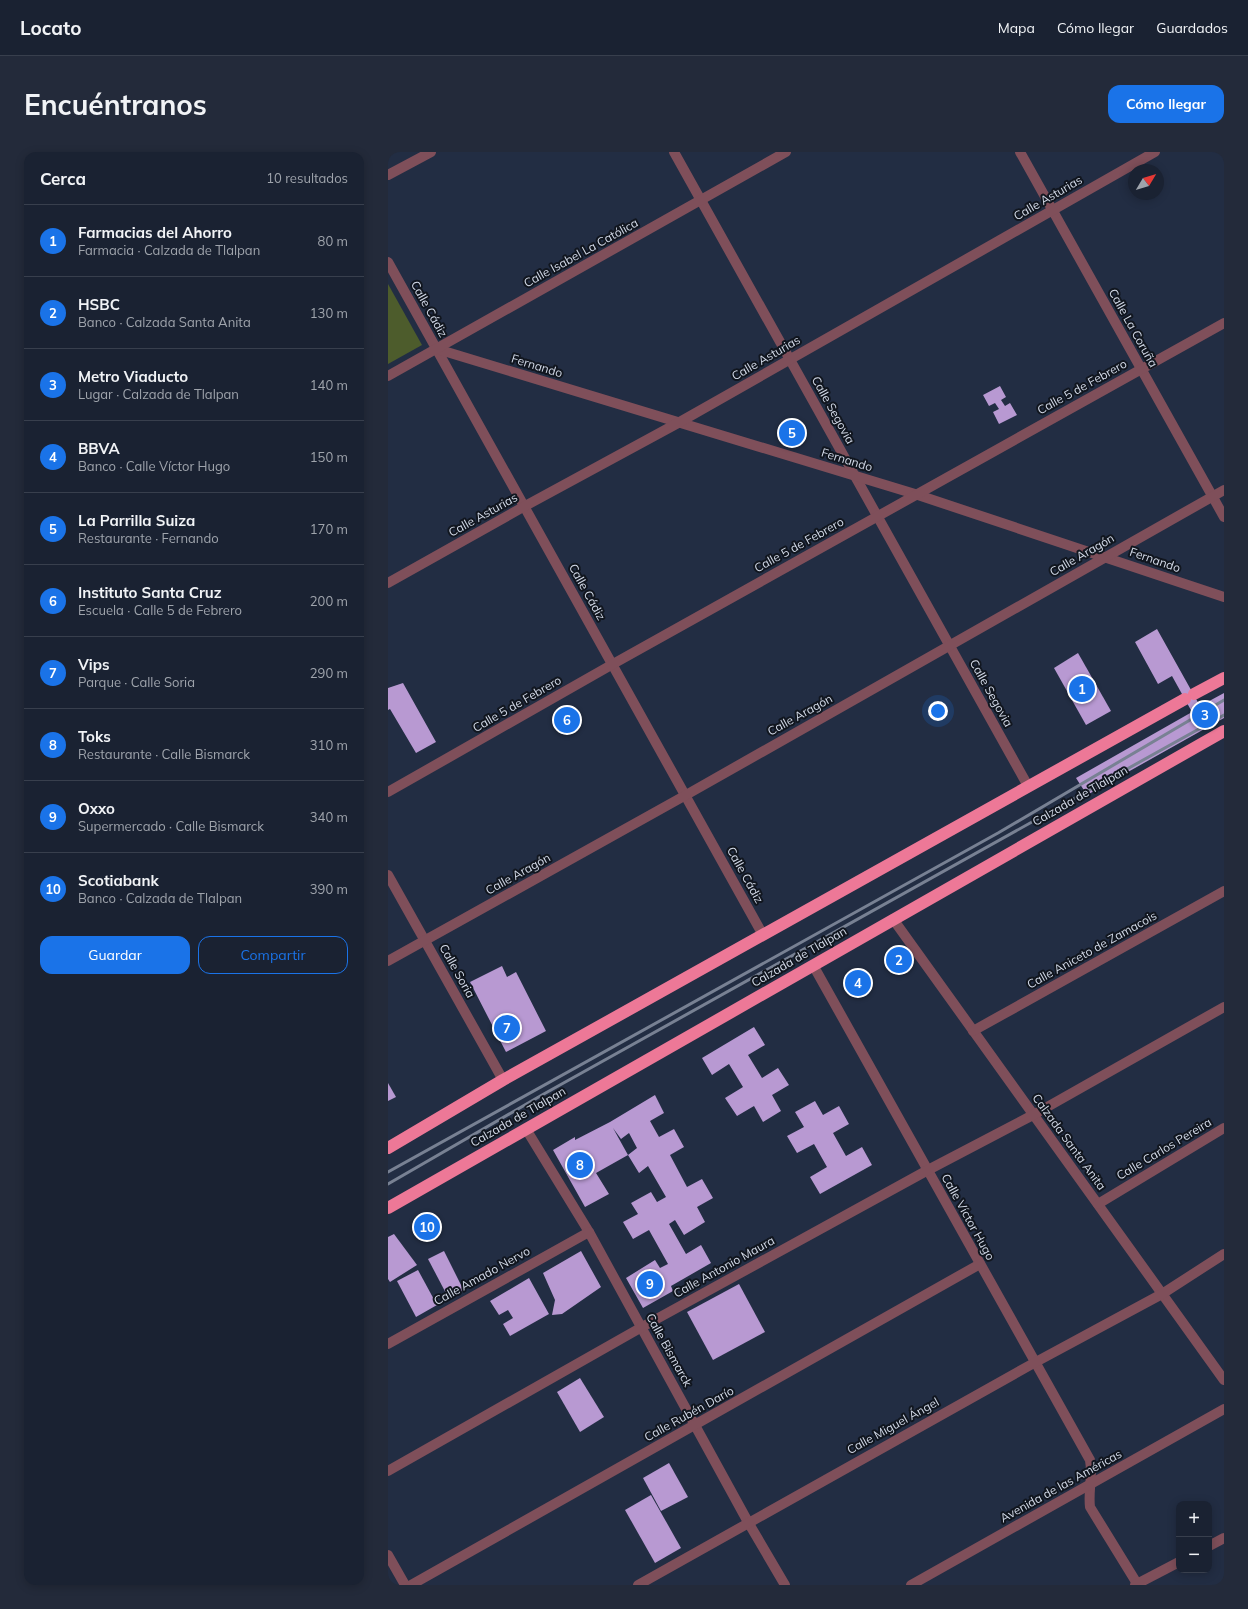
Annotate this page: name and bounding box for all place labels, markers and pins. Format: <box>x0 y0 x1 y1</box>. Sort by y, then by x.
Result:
pin: 5 <box>779 418 805 448</box>
pin: 1 <box>1069 674 1095 704</box>
pin: 3 <box>1192 700 1218 730</box>
pin: 6 <box>554 705 580 735</box>
pin: 2 <box>886 945 912 975</box>
pin: 4 <box>845 968 871 998</box>
pin: 7 <box>494 1013 520 1043</box>
pin: 8 <box>567 1150 593 1180</box>
pin: 10 <box>414 1212 440 1242</box>
pin: 9 <box>637 1269 663 1299</box>

